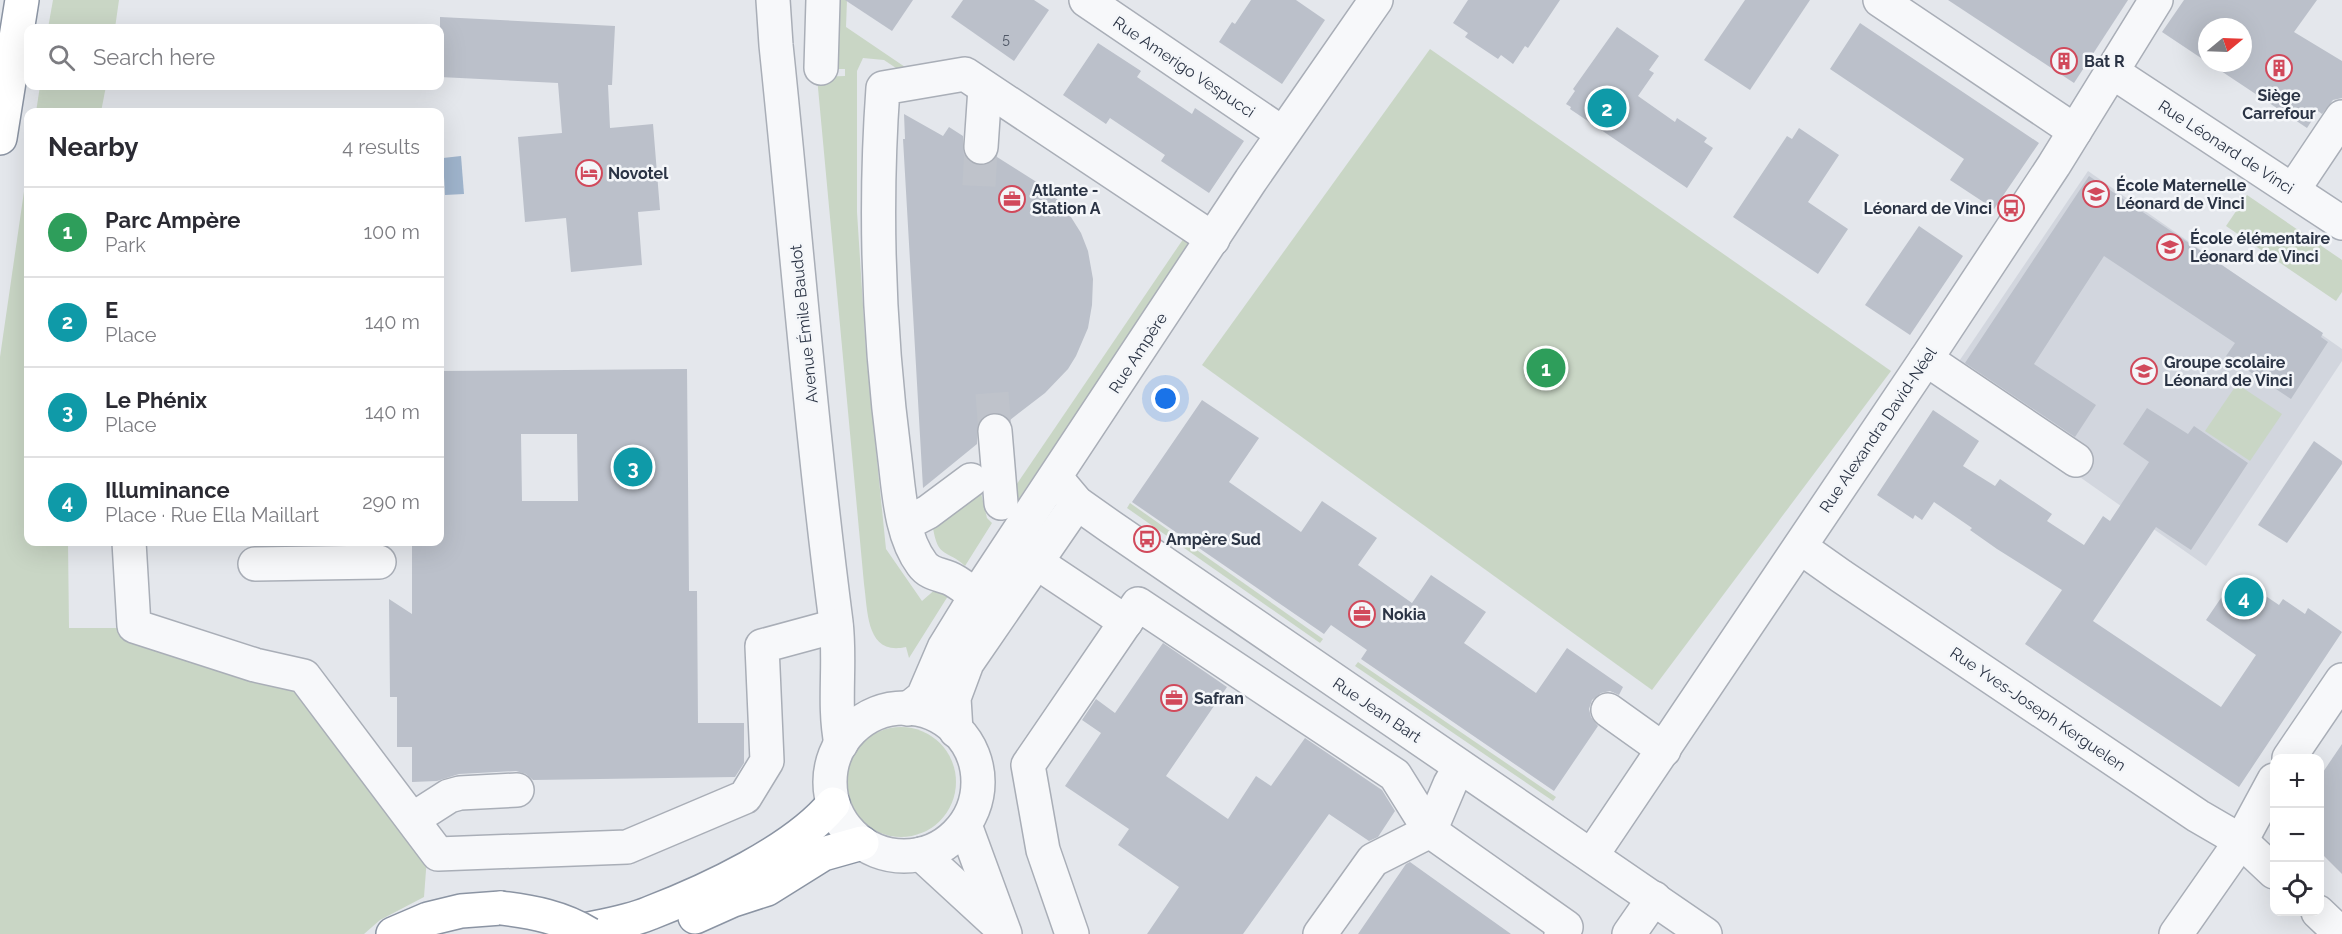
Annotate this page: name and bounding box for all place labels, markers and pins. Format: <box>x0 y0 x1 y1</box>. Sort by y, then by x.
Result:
building icon: Bat R <box>2049 46 2079 76</box>
place label: Bat R <box>2084 52 2125 71</box>
building icon: Siège Carrefour <box>2264 53 2294 83</box>
pin: 2 <box>1588 86 1626 130</box>
place label: Siège Carrefour <box>2242 86 2316 123</box>
hotel icon: Novotel <box>574 158 604 188</box>
place label: Novotel <box>608 164 669 183</box>
place label: École Maternelle Léonard de Vinci <box>2116 175 2247 213</box>
school or university icon: École Maternelle Léonard de Vinci <box>2081 179 2111 209</box>
place label: Atlante - Station A <box>1032 181 1101 218</box>
office icon: Atlante - Station A <box>997 184 1027 214</box>
bus stop icon: Léonard de Vinci <box>1996 193 2026 223</box>
place label: Léonard de Vinci <box>1863 199 1992 218</box>
place label: École élémentaire Léonard de Vinci <box>2190 228 2330 266</box>
school or university icon: École élémentaire Léonard de Vinci <box>2155 232 2185 262</box>
pin: 1 <box>1526 346 1566 391</box>
place label: Groupe scolaire Léonard de Vinci <box>2164 353 2293 390</box>
school or university icon: Groupe scolaire Léonard de Vinci <box>2129 356 2159 386</box>
pin: 3 <box>614 444 652 490</box>
bus stop icon: Ampère Sud <box>1132 524 1162 554</box>
place label: Ampère Sud <box>1166 530 1261 549</box>
pin: 4 <box>2224 574 2264 620</box>
office icon: Nokia <box>1347 599 1377 629</box>
place label: Nokia <box>1382 605 1426 624</box>
office icon: Safran <box>1159 683 1189 713</box>
place label: Safran <box>1194 689 1244 708</box>

